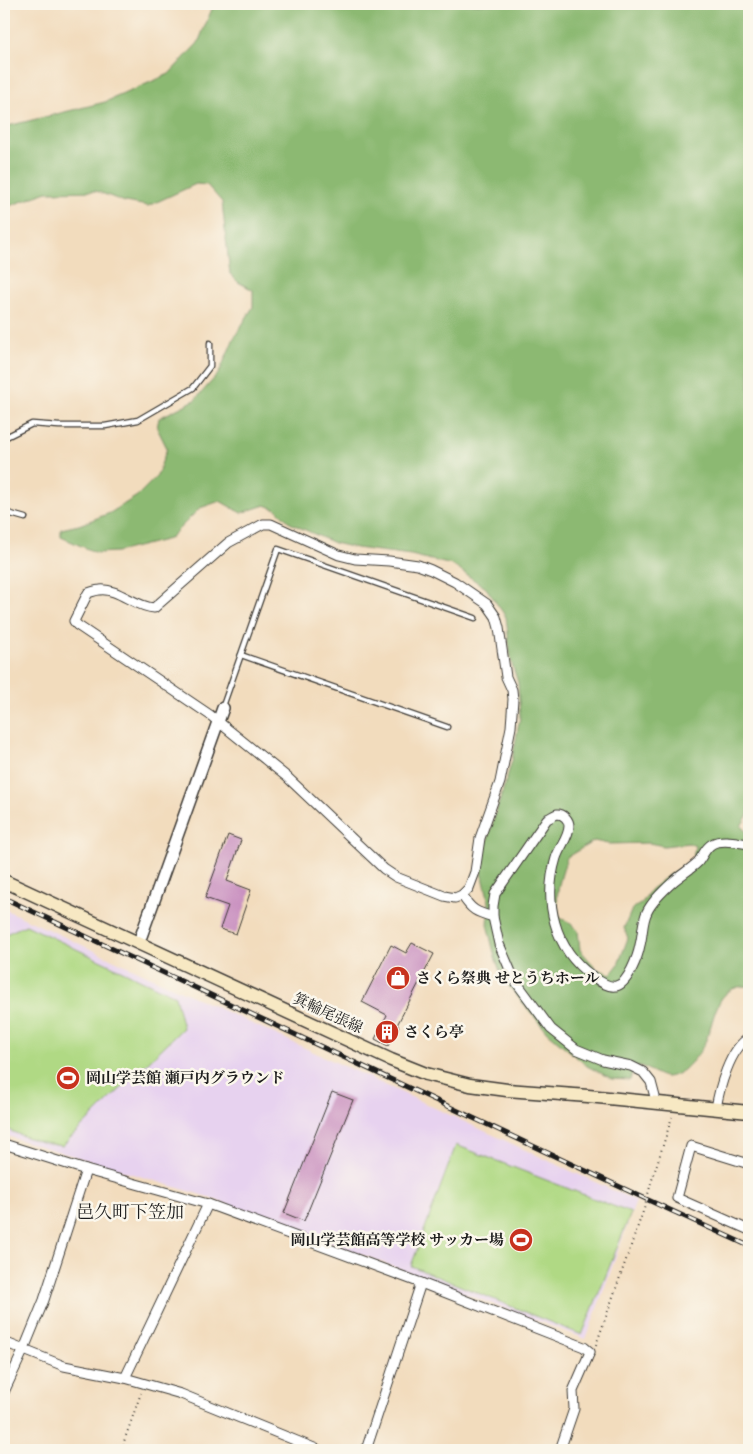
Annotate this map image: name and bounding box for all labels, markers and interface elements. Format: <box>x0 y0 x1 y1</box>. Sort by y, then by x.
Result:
shop icon: さくら祭典 せとうちホール <box>385 965 411 991</box>
place label: さくら祭典 せとうちホール <box>416 968 599 987</box>
street label: 箕輪尾張線 <box>290 988 366 1037</box>
building icon: さくら亭 <box>374 1019 400 1045</box>
place label: さくら亭 <box>404 1022 464 1041</box>
sports icon: 岡山学芸館 瀬戸内グラウンド <box>55 1065 81 1091</box>
place label: 岡山学芸館 瀬戸内グラウンド <box>86 1068 285 1087</box>
district label: 邑久町下笠加 <box>76 1201 184 1223</box>
sports icon: 岡山学芸館高等学校 サッカー場 <box>508 1227 534 1253</box>
place label: 岡山学芸館高等学校 サッカー場 <box>291 1230 504 1249</box>

